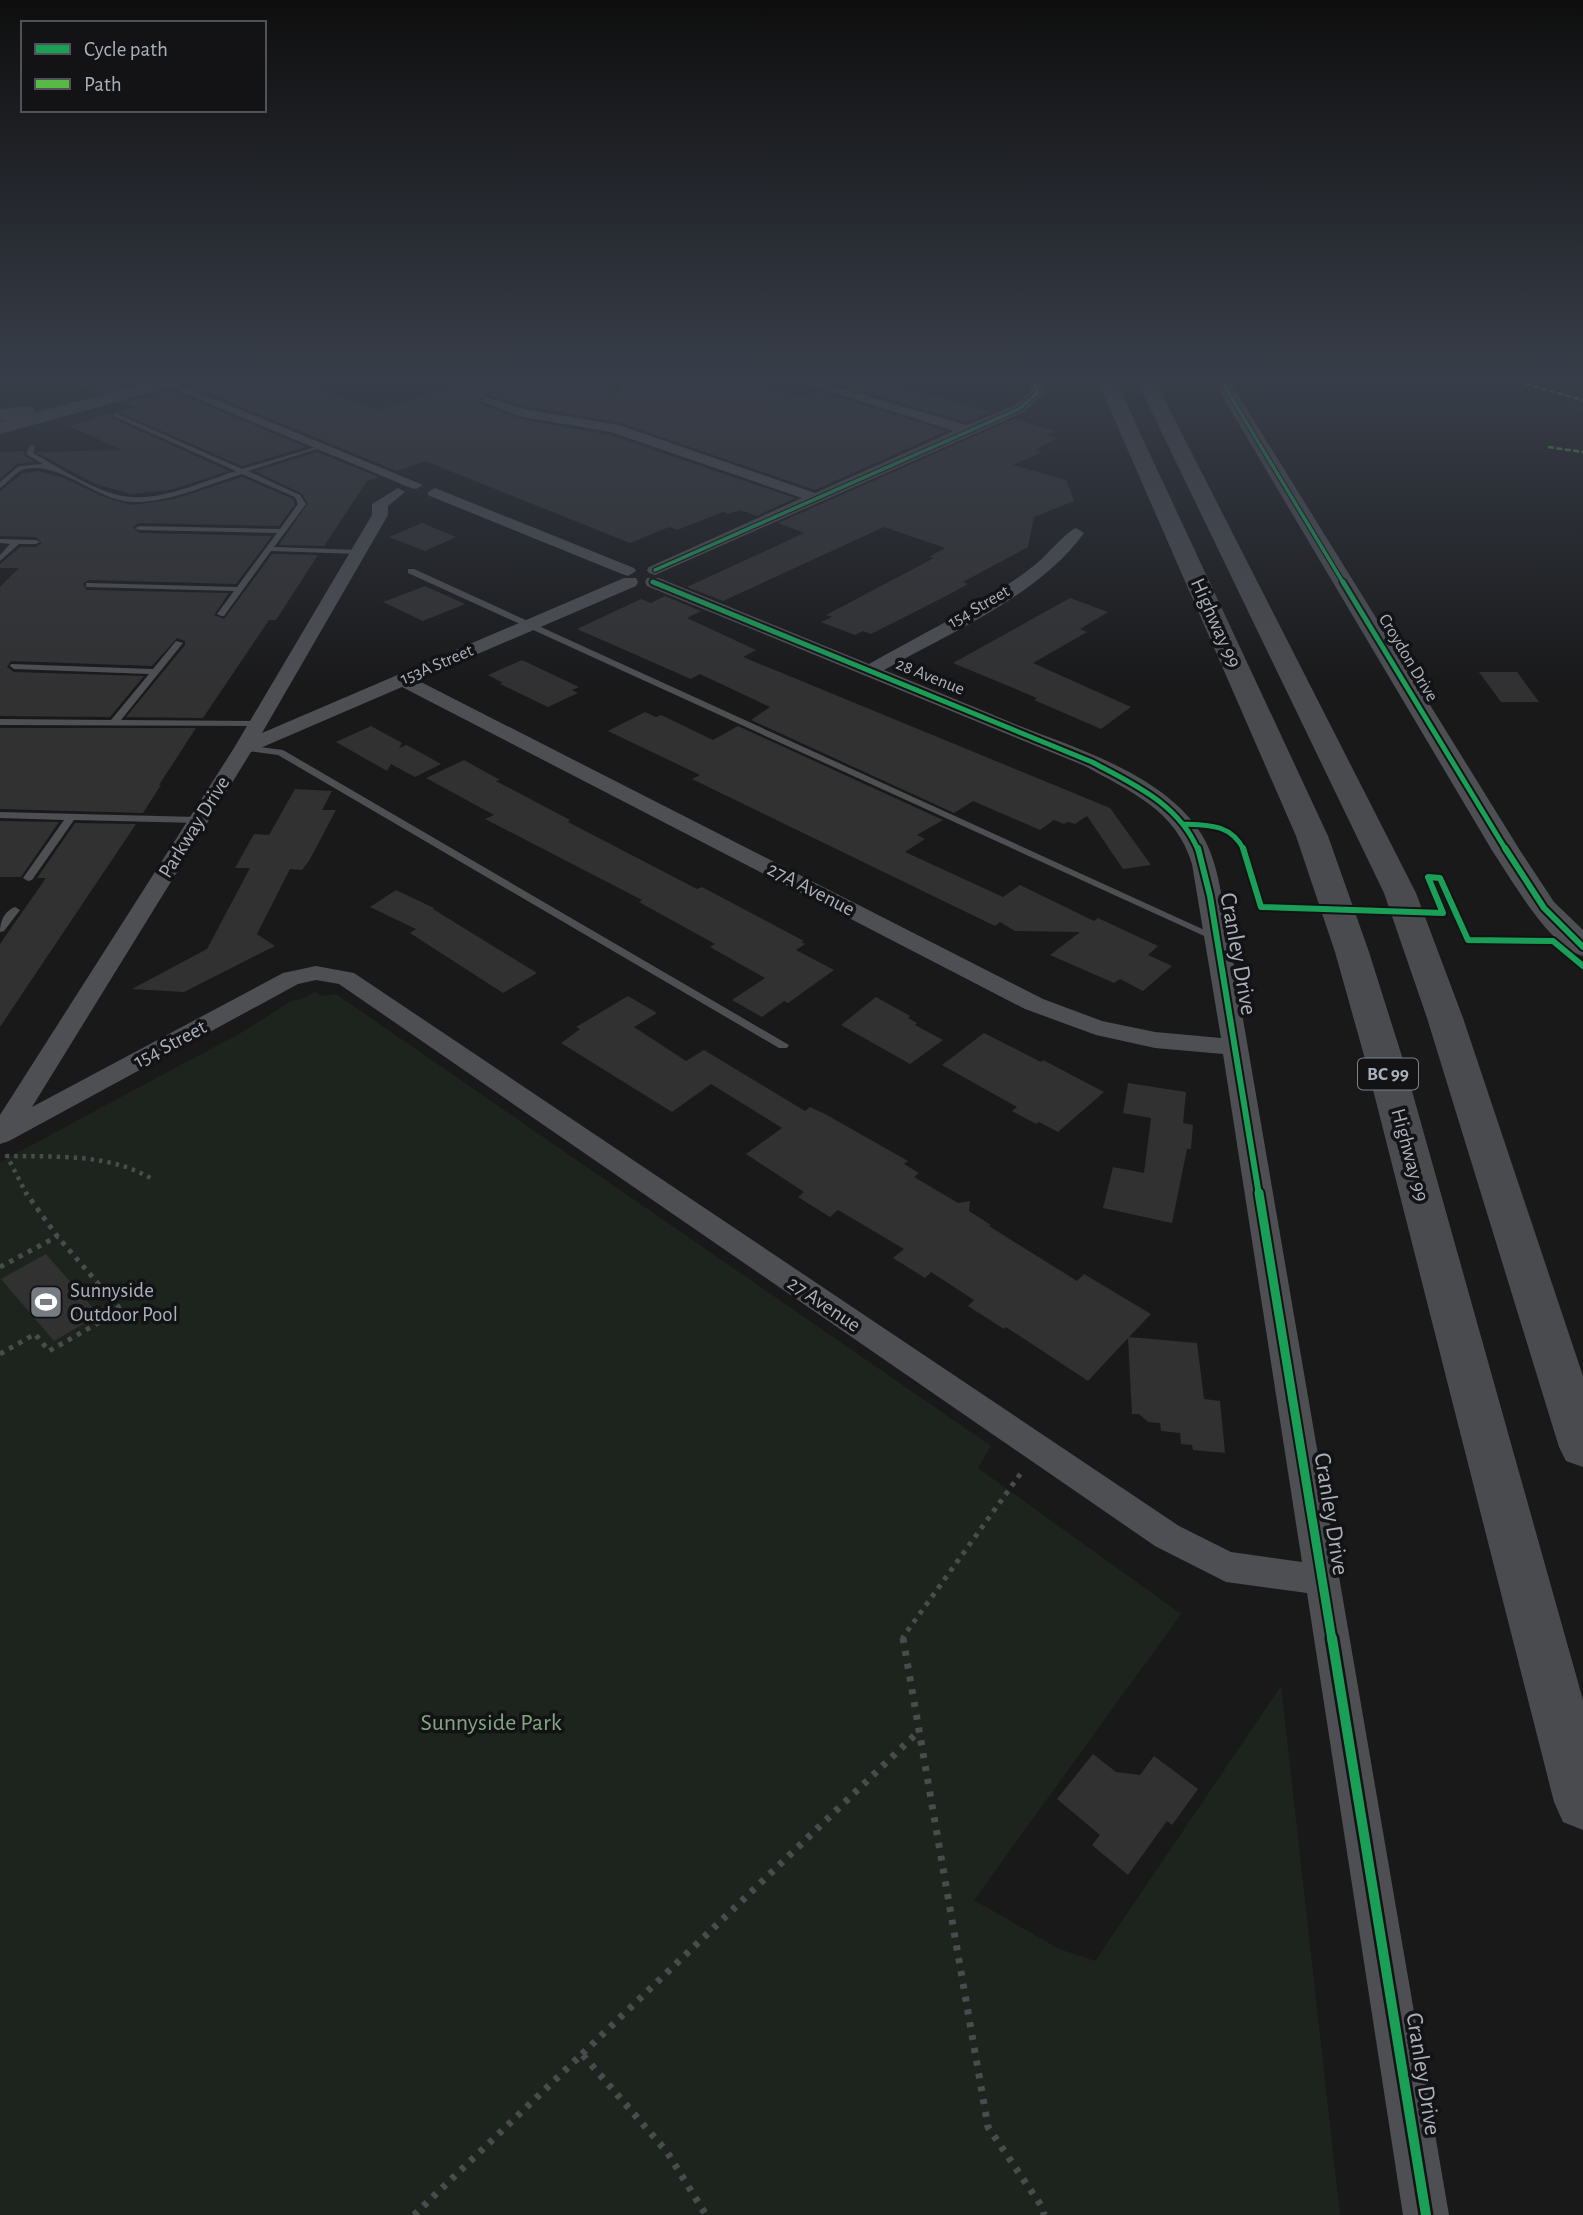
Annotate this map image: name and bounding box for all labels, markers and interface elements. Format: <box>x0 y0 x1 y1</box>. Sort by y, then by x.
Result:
legend <box>21 21 266 112</box>
text: Cycle path <box>84 39 168 60</box>
text: Path <box>84 74 122 95</box>
street label: Highway 99 <box>1187 575 1245 671</box>
street label: 154 Street <box>945 582 1013 632</box>
street label: Croydon Drive <box>1375 611 1441 705</box>
street label: 153A Street <box>398 642 476 688</box>
street label: 28 Avenue <box>893 655 967 699</box>
street label: Parkway Drive <box>154 772 234 882</box>
street label: 27A Avenue <box>764 858 858 920</box>
street label: Cranley Drive <box>1215 891 1261 1017</box>
street label: 154 Street <box>130 1016 210 1072</box>
road number: BC 99 <box>1358 1058 1418 1090</box>
street label: Highway 99 <box>1387 1106 1433 1204</box>
street label: 27 Avenue <box>784 1272 864 1336</box>
place label: Sunnyside Outdoor Pool <box>70 1280 178 1325</box>
sports icon: Sunnyside Outdoor Pool <box>27 1283 65 1321</box>
street label: Cranley Drive <box>1309 1451 1353 1577</box>
park label: Sunnyside Park <box>420 1711 562 1735</box>
street label: Cranley Drive <box>1401 2011 1445 2137</box>

